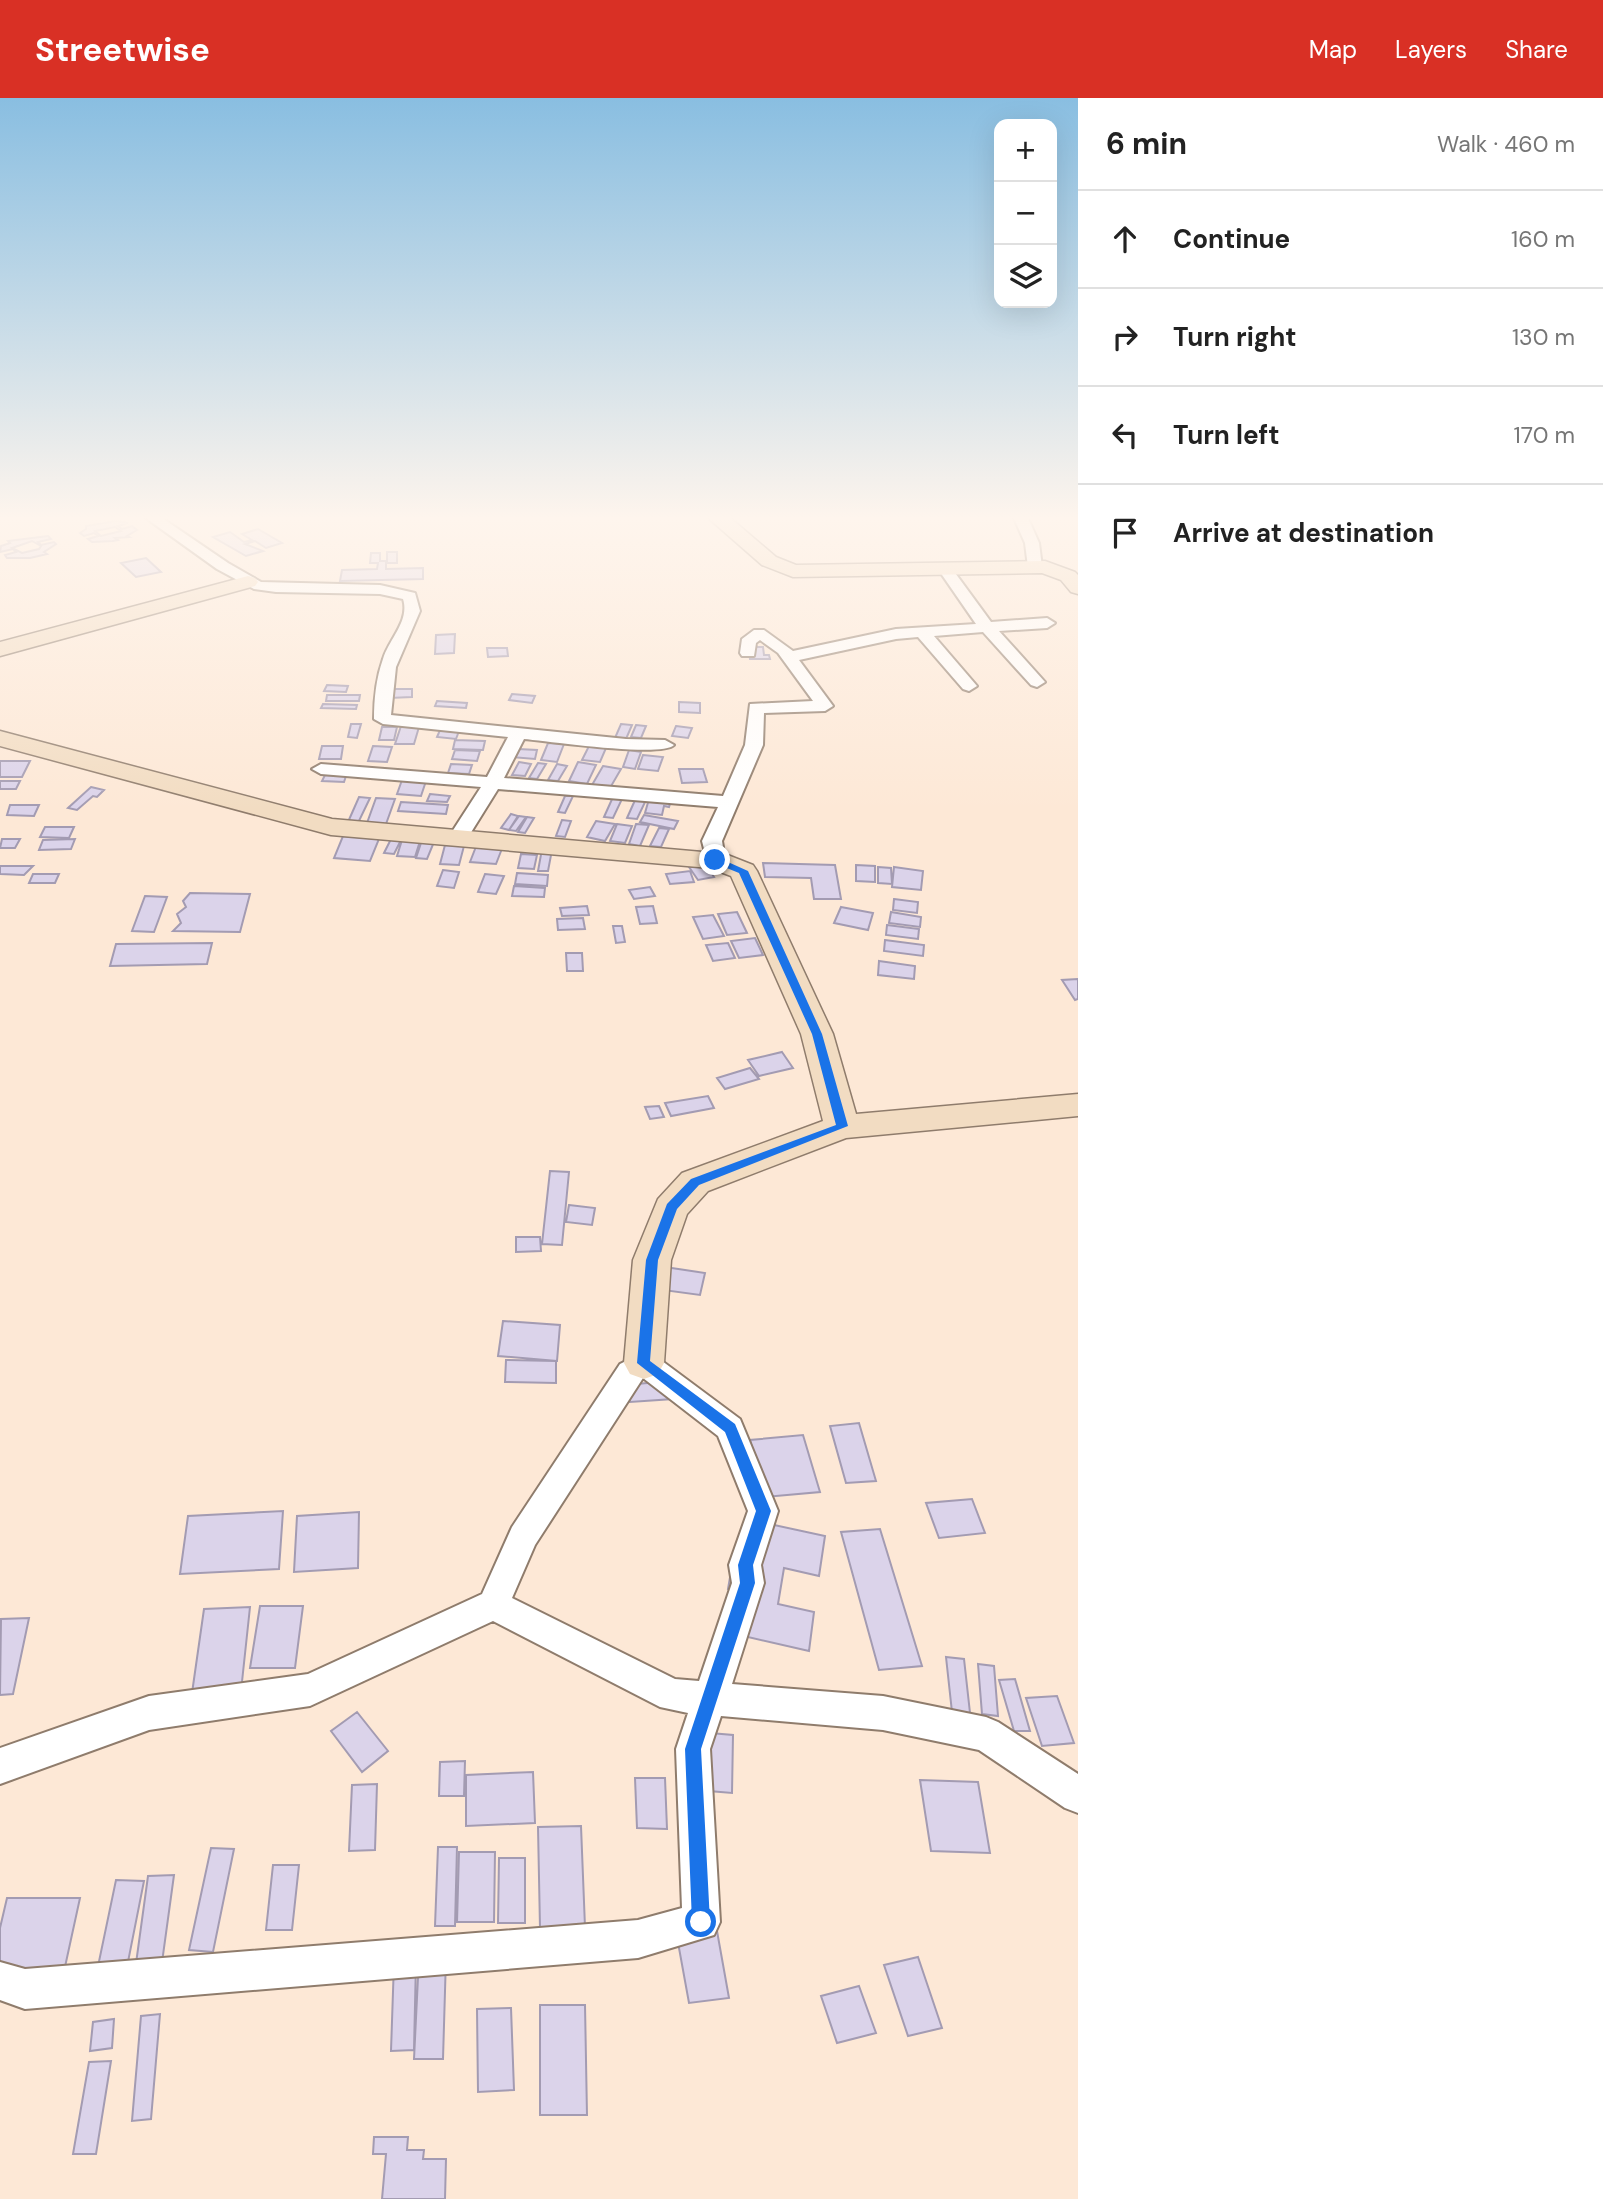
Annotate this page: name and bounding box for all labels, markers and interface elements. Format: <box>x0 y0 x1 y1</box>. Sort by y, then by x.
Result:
text: Streetwise <box>35 28 210 71</box>
text: Map <box>1309 34 1357 65</box>
text: Layers <box>1395 34 1467 65</box>
text: Share <box>1505 34 1568 65</box>
map controls <box>994 119 1057 308</box>
button: + <box>994 119 1057 182</box>
text: 6 min <box>1106 124 1187 163</box>
text: Walk · 460 m <box>1437 129 1575 159</box>
button: − <box>994 182 1057 245</box>
icon: ahead <box>1106 220 1144 258</box>
text: Continue <box>1173 222 1290 256</box>
text: 160 m <box>1511 224 1575 254</box>
button: layers <box>994 245 1057 308</box>
icon: right <box>1106 318 1144 356</box>
text: Turn right <box>1173 320 1297 354</box>
text: 130 m <box>1512 322 1575 352</box>
icon: left <box>1106 416 1144 454</box>
text: Turn left <box>1173 418 1280 452</box>
text: 170 m <box>1514 420 1575 450</box>
icon: arrive <box>1106 514 1144 552</box>
text: Arrive at destination <box>1173 516 1434 550</box>
route end <box>699 844 730 875</box>
route start <box>685 1906 716 1937</box>

